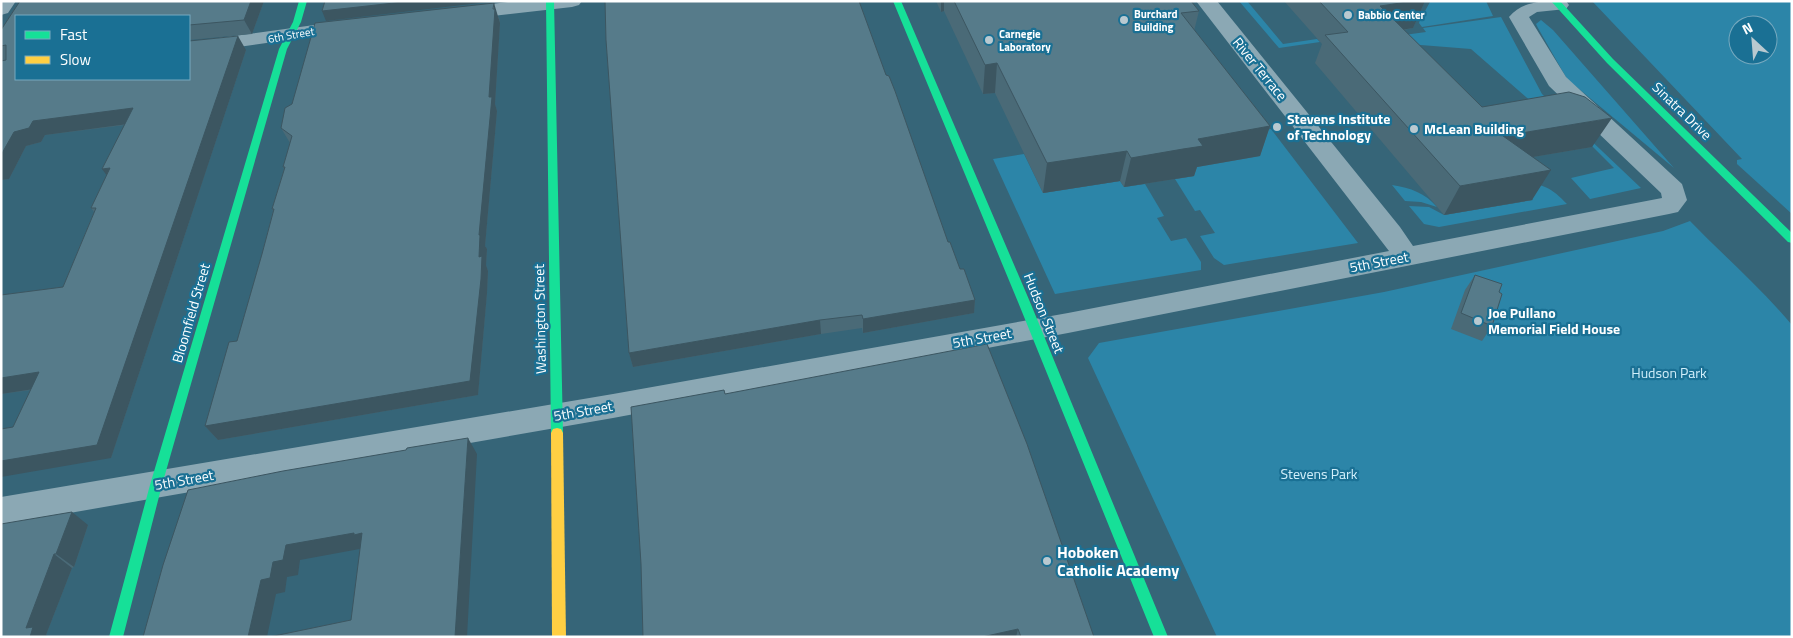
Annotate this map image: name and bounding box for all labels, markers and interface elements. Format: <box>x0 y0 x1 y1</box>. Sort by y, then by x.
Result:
place label: Burchard Building <box>1134 6 1178 35</box>
place label: Babbio Center <box>1358 7 1425 23</box>
marker: Babbio Center <box>1342 9 1354 21</box>
marker: Burchard Building <box>1118 14 1130 26</box>
legend <box>15 15 190 80</box>
north arrow <box>1728 15 1778 65</box>
text: N <box>1738 16 1756 39</box>
text: Fast <box>60 23 88 46</box>
street label: 6th Street <box>267 23 316 47</box>
place label: Carnegie Laboratory <box>999 26 1051 55</box>
street label: River Terrace <box>1228 32 1293 105</box>
marker: Carnegie Laboratory <box>983 34 995 46</box>
text: Slow <box>60 48 91 71</box>
street label: Sinatra Drive <box>1648 77 1717 144</box>
place label: Stevens Institute of Technology <box>1287 108 1390 145</box>
place label: McLean Building <box>1424 118 1525 139</box>
marker: Stevens Institute of Technology <box>1271 121 1283 133</box>
marker: McLean Building <box>1408 123 1420 135</box>
street label: 5th Street <box>1348 246 1410 277</box>
street label: Bloomfield Street <box>166 260 215 365</box>
street label: Washington Street <box>528 264 551 374</box>
street label: Hudson Street <box>1019 270 1070 356</box>
place label: Joe Pullano Memorial Field House <box>1488 302 1620 339</box>
marker: Joe Pullano Memorial Field House <box>1472 315 1484 327</box>
street label: 5th Street <box>951 322 1013 353</box>
park label: Hudson Park <box>1631 362 1707 383</box>
street label: 5th Street <box>552 395 614 426</box>
park label: Stevens Park <box>1281 463 1358 484</box>
street label: 5th Street <box>153 464 215 495</box>
place label: Hoboken Catholic Academy <box>1057 540 1179 582</box>
marker: Hoboken Catholic Academy <box>1041 555 1053 567</box>

